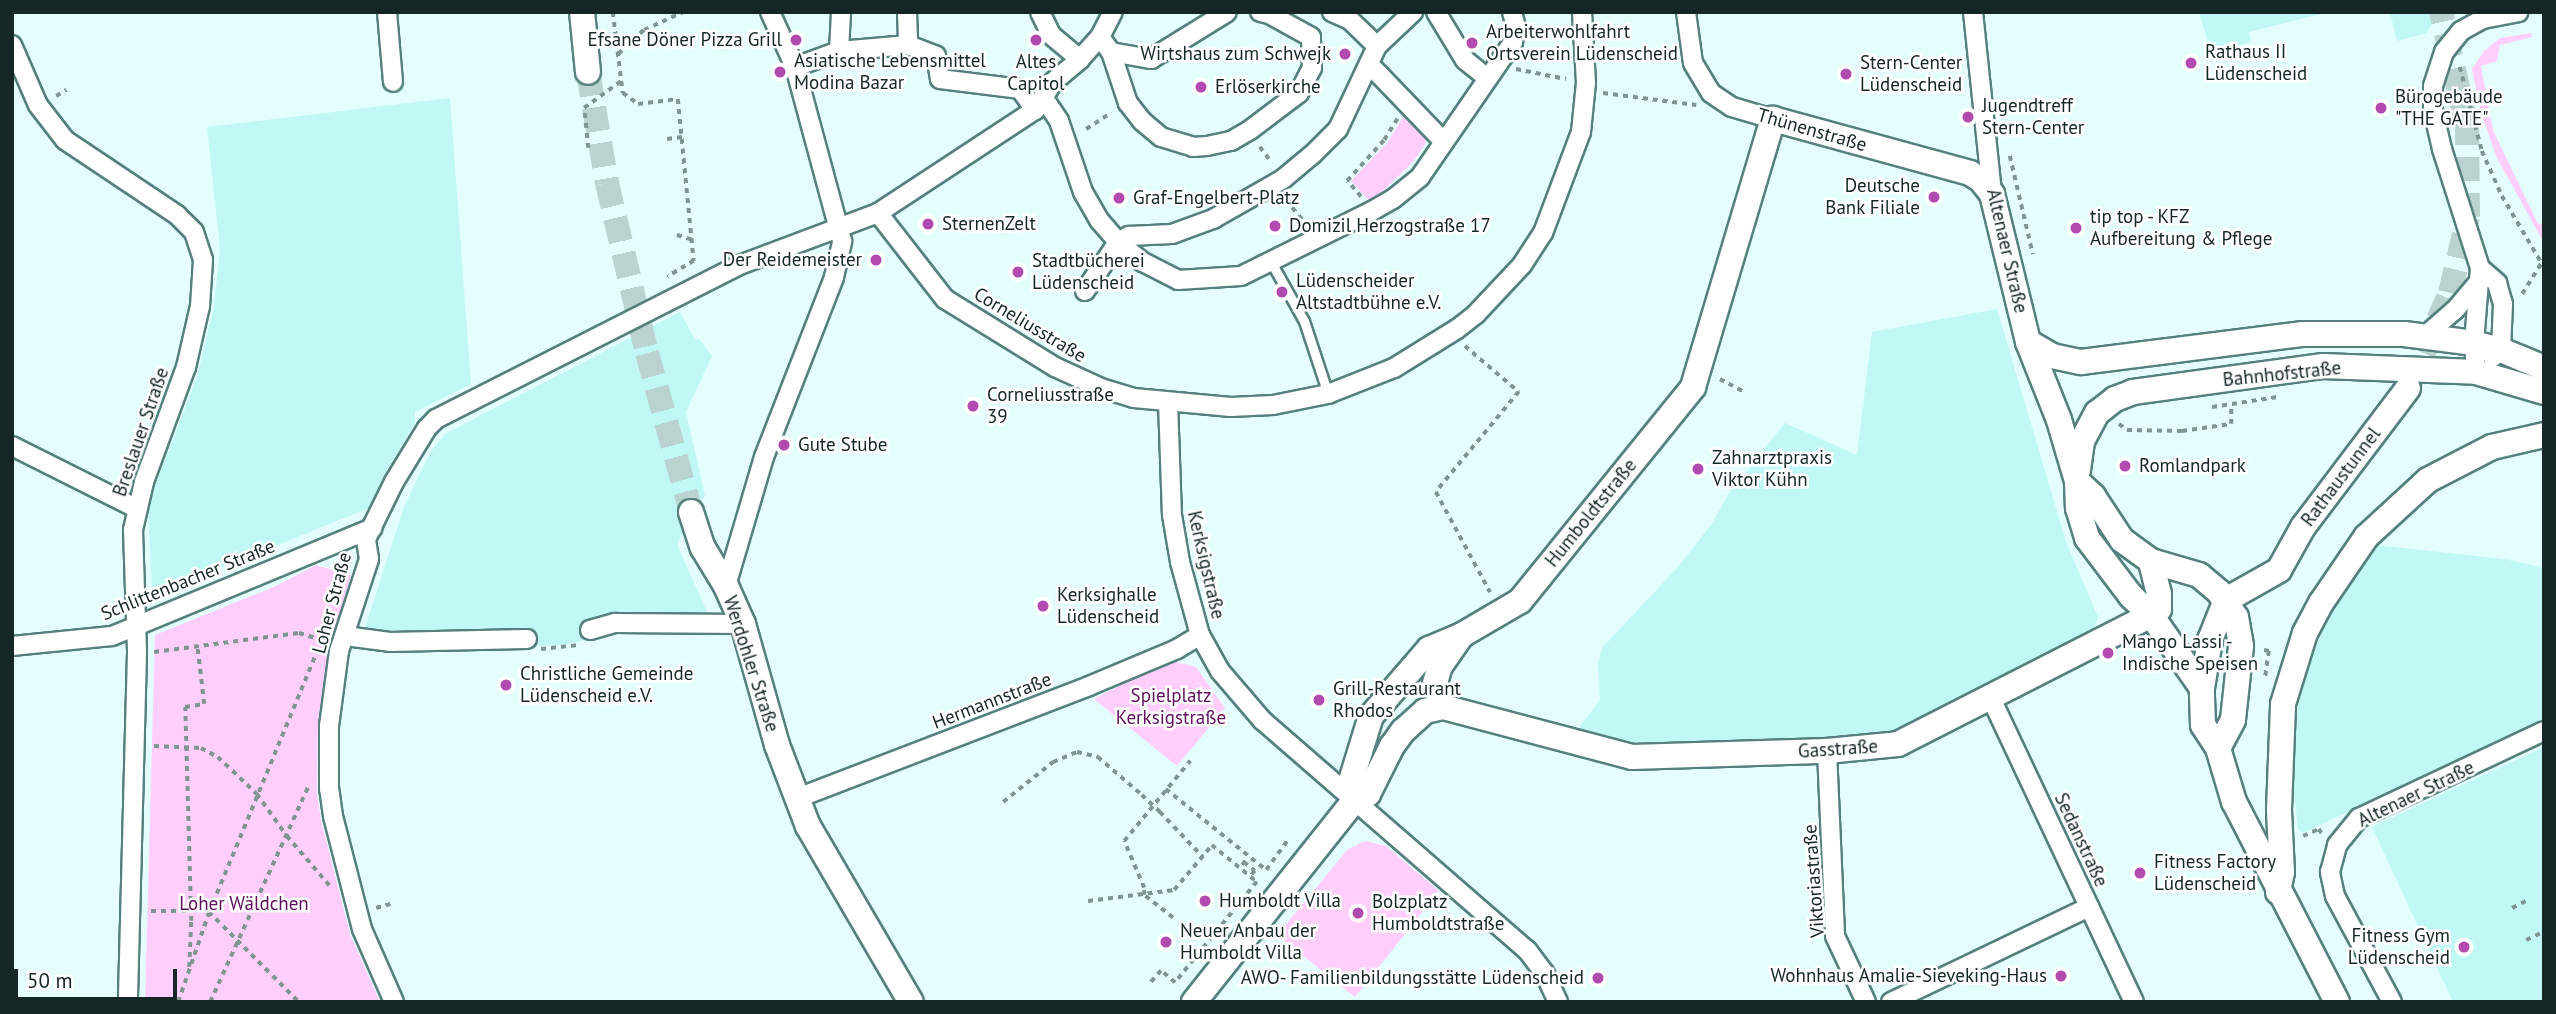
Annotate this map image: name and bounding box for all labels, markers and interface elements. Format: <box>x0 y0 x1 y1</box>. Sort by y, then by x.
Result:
place label: Arbeiterwohlfahrt Ortsverein Lüdenscheid <box>1486 21 1678 65</box>
place label: Efsane Döner Pizza Grill <box>588 29 782 51</box>
marker: Efsane Döner Pizza Grill <box>788 32 804 48</box>
marker: Altes Capitol <box>1028 32 1044 48</box>
marker: Arbeiterwohlfahrt Ortsverein Lüdenscheid <box>1464 35 1480 51</box>
place label: Rathaus II Lüdenscheid <box>2205 41 2307 85</box>
place label: Wirtshaus zum Schwejk <box>1140 43 1331 65</box>
marker: Wirtshaus zum Schwejk <box>1337 46 1353 62</box>
place label: Asiatische Lebensmittel Modina Bazar <box>794 50 986 94</box>
place label: Altes Capitol <box>1007 51 1065 95</box>
place label: Stern-Center Lüdenscheid <box>1860 52 1962 96</box>
marker: Rathaus II Lüdenscheid <box>2183 55 2199 71</box>
marker: Asiatische Lebensmittel Modina Bazar <box>772 64 788 80</box>
marker: Stern-Center Lüdenscheid <box>1838 66 1854 82</box>
place label: Erlöserkirche <box>1215 76 1321 98</box>
marker: Erlöserkirche <box>1193 79 1209 95</box>
place label: Bürogebäude "THE GATE" <box>2395 86 2503 130</box>
place label: Jugendtreff Stern-Center <box>1982 95 2084 139</box>
marker: Bürogebäude "THE GATE" <box>2373 100 2389 116</box>
street label: Thünenstraße <box>1755 103 1869 157</box>
marker: Jugendtreff Stern-Center <box>1960 109 1976 125</box>
place label: Deutsche Bank Filiale <box>1825 175 1920 219</box>
place label: Graf-Engelbert-Platz <box>1133 187 1300 209</box>
street label: Altenaer Straße <box>1982 187 2032 315</box>
marker: Deutsche Bank Filiale <box>1926 189 1942 205</box>
marker: Graf-Engelbert-Platz <box>1111 190 1127 206</box>
place label: tip top - KFZ Aufbereitung & Pflege <box>2090 206 2272 250</box>
place label: SternenZelt <box>942 213 1036 235</box>
place label: Domizil Herzogstraße 17 <box>1289 215 1491 237</box>
marker: SternenZelt <box>920 216 936 232</box>
marker: Domizil Herzogstraße 17 <box>1267 218 1283 234</box>
marker: tip top - KFZ Aufbereitung & Pflege <box>2068 220 2084 236</box>
place label: Der Reidemeister <box>723 249 862 271</box>
place label: Stadtbücherei Lüdenscheid <box>1032 250 1145 294</box>
marker: Der Reidemeister <box>868 252 884 268</box>
marker: Stadtbücherei Lüdenscheid <box>1010 264 1026 280</box>
place label: Lüdenscheider Altstadtbühne e.V. <box>1296 270 1441 314</box>
street label: Corneliusstraße <box>970 283 1090 367</box>
marker: Lüdenscheider Altstadtbühne e.V. <box>1274 284 1290 300</box>
street label: Bahnhofstraße <box>2222 356 2342 392</box>
street label: Breslauer Straße <box>108 365 174 499</box>
place label: Corneliusstraße 39 <box>987 384 1114 428</box>
marker: Corneliusstraße 39 <box>965 398 981 414</box>
street label: Rathaustunnel <box>2296 423 2386 531</box>
place label: Gute Stube <box>798 434 888 456</box>
marker: Gute Stube <box>776 437 792 453</box>
place label: Zahnarztpraxis Viktor Kühn <box>1712 447 1832 491</box>
street label: Humboldtstraße <box>1541 454 1641 572</box>
place label: Romlandpark <box>2139 455 2246 477</box>
marker: Romlandpark <box>2117 458 2133 474</box>
marker: Zahnarztpraxis Viktor Kühn <box>1690 461 1706 477</box>
street label: Kerksigstraße <box>1182 509 1230 621</box>
street label: Schlittenbacher Straße <box>98 535 278 625</box>
street label: Loher Straße <box>308 550 356 656</box>
place label: Kerksighalle Lüdenscheid <box>1057 584 1159 628</box>
street label: Werdohler Straße <box>718 593 784 735</box>
marker: Kerksighalle Lüdenscheid <box>1035 598 1051 614</box>
place label: Mango Lassi - Indische Speisen <box>2122 631 2258 675</box>
marker: Mango Lassi - Indische Speisen <box>2100 645 2116 661</box>
place label: Christliche Gemeinde Lüdenscheid e.V. <box>520 663 693 707</box>
street label: Hermannstraße <box>929 668 1055 734</box>
marker: Christliche Gemeinde Lüdenscheid e.V. <box>498 677 514 693</box>
place label: Grill-Restaurant Rhodos <box>1333 678 1461 722</box>
park label: Spielplatz Kerksigstraße <box>1116 685 1226 729</box>
marker: Grill-Restaurant Rhodos <box>1311 692 1327 708</box>
street label: Gasstraße <box>1797 735 1879 763</box>
street label: Altenaer Straße <box>2354 756 2478 832</box>
street label: Sedanstraße <box>2049 789 2113 891</box>
street label: Viktoriastraße <box>1799 824 1829 938</box>
place label: Fitness Factory Lüdenscheid <box>2154 851 2276 895</box>
marker: Fitness Factory Lüdenscheid <box>2132 865 2148 881</box>
place label: Humboldt Villa <box>1219 890 1342 912</box>
place label: Bolzplatz Humboldtstraße <box>1372 891 1504 935</box>
park label: Loher Wäldchen <box>179 893 309 915</box>
marker: Humboldt Villa <box>1197 893 1213 909</box>
marker: Bolzplatz Humboldtstraße <box>1350 905 1366 921</box>
place label: Neuer Anbau der Humboldt Villa <box>1180 920 1317 964</box>
place label: Fitness Gym Lüdenscheid <box>2348 925 2450 969</box>
marker: Neuer Anbau der Humboldt Villa <box>1158 934 1174 950</box>
marker: Fitness Gym Lüdenscheid <box>2456 939 2472 955</box>
scale bar <box>18 954 180 998</box>
place label: Wohnhaus Amalie-Sieveking-Haus <box>1770 965 2047 987</box>
text: 50 m <box>27 967 73 994</box>
place label: AWO- Familienbildungsstätte Lüdenscheid <box>1239 967 1584 989</box>
marker: Wohnhaus Amalie-Sieveking-Haus <box>2053 968 2069 984</box>
marker: AWO- Familienbildungsstätte Lüdenscheid <box>1590 970 1606 986</box>

